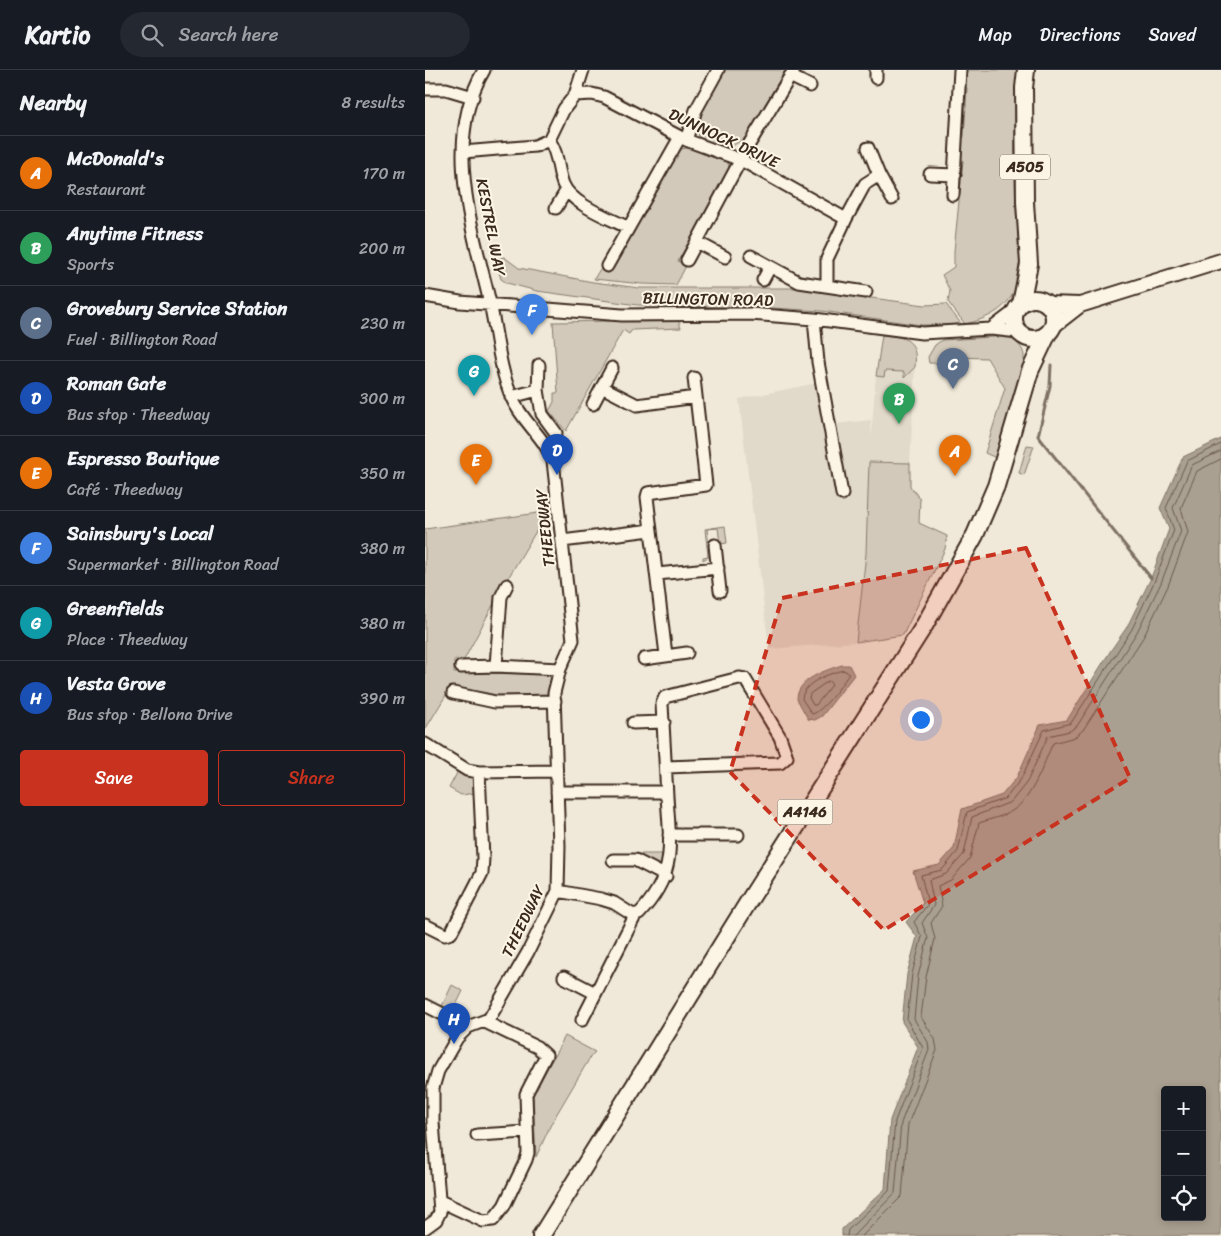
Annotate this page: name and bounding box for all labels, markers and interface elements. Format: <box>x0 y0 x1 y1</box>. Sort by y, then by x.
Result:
search box <box>120 12 470 57</box>
text: Kartio <box>25 14 90 56</box>
text: Search here <box>178 18 279 51</box>
text: Map <box>979 19 1012 51</box>
text: Directions <box>1040 19 1121 51</box>
text: Saved <box>1149 19 1196 51</box>
icon: search <box>138 21 166 49</box>
text: Nearby <box>20 84 86 122</box>
text: 8 results <box>342 88 405 117</box>
street label: DUNNOCK DRIVE <box>664 100 785 177</box>
text: McDonald's <box>67 142 164 175</box>
road number: A505 <box>1000 154 1050 180</box>
text: A <box>31 159 41 188</box>
text: 170 m <box>362 159 405 188</box>
text: Restaurant <box>67 175 146 204</box>
street label: KESTREL WAY <box>467 176 515 279</box>
text: Anytime Fitness <box>67 217 203 250</box>
text: B <box>31 234 41 263</box>
text: 200 m <box>359 234 405 263</box>
text: Sports <box>67 250 114 279</box>
street label: BILLINGTON ROAD <box>642 283 774 315</box>
text: Grovebury Service Station <box>67 292 287 325</box>
pin: F <box>516 294 548 335</box>
text: C <box>31 309 41 338</box>
text: 230 m <box>360 309 405 338</box>
text: Fuel · Billington Road <box>67 325 217 354</box>
pin: C <box>937 348 969 389</box>
pin: G <box>458 355 490 396</box>
text: Roman Gate <box>67 367 166 400</box>
pin: B <box>883 383 915 424</box>
text: D <box>31 384 41 413</box>
text: 300 m <box>360 384 405 413</box>
text: Bus stop · Theedway <box>67 400 210 429</box>
pin: D <box>541 434 573 475</box>
pin: A <box>939 435 971 476</box>
text: Espresso Boutique <box>67 442 220 475</box>
pin: E <box>460 444 492 485</box>
text: E <box>32 459 40 488</box>
text: 350 m <box>360 459 405 488</box>
text: Café · Theedway <box>67 475 183 504</box>
street label: THEEDWAY <box>526 487 563 568</box>
text: Sainsbury's Local <box>67 517 213 550</box>
text: F <box>32 534 40 563</box>
text: 380 m <box>360 534 405 563</box>
text: Supermarket · Billington Road <box>67 550 278 579</box>
text: Greenfields <box>67 592 164 625</box>
text: G <box>31 609 41 638</box>
text: 380 m <box>360 609 405 638</box>
text: Place · Theedway <box>67 625 188 654</box>
text: Vesta Grove <box>67 667 166 700</box>
text: H <box>30 684 42 713</box>
text: 390 m <box>360 684 405 713</box>
text: Bus stop · Bellona Drive <box>67 700 233 729</box>
your location <box>908 707 934 733</box>
button: Save <box>20 750 208 806</box>
button: Share <box>218 750 405 806</box>
road number: A4146 <box>777 800 833 824</box>
street label: THEEDWAY <box>493 879 554 962</box>
pin: H <box>438 1003 470 1044</box>
map controls <box>1161 1086 1206 1221</box>
button: + <box>1161 1086 1206 1131</box>
button: − <box>1161 1131 1206 1176</box>
button: locate <box>1161 1176 1206 1221</box>

